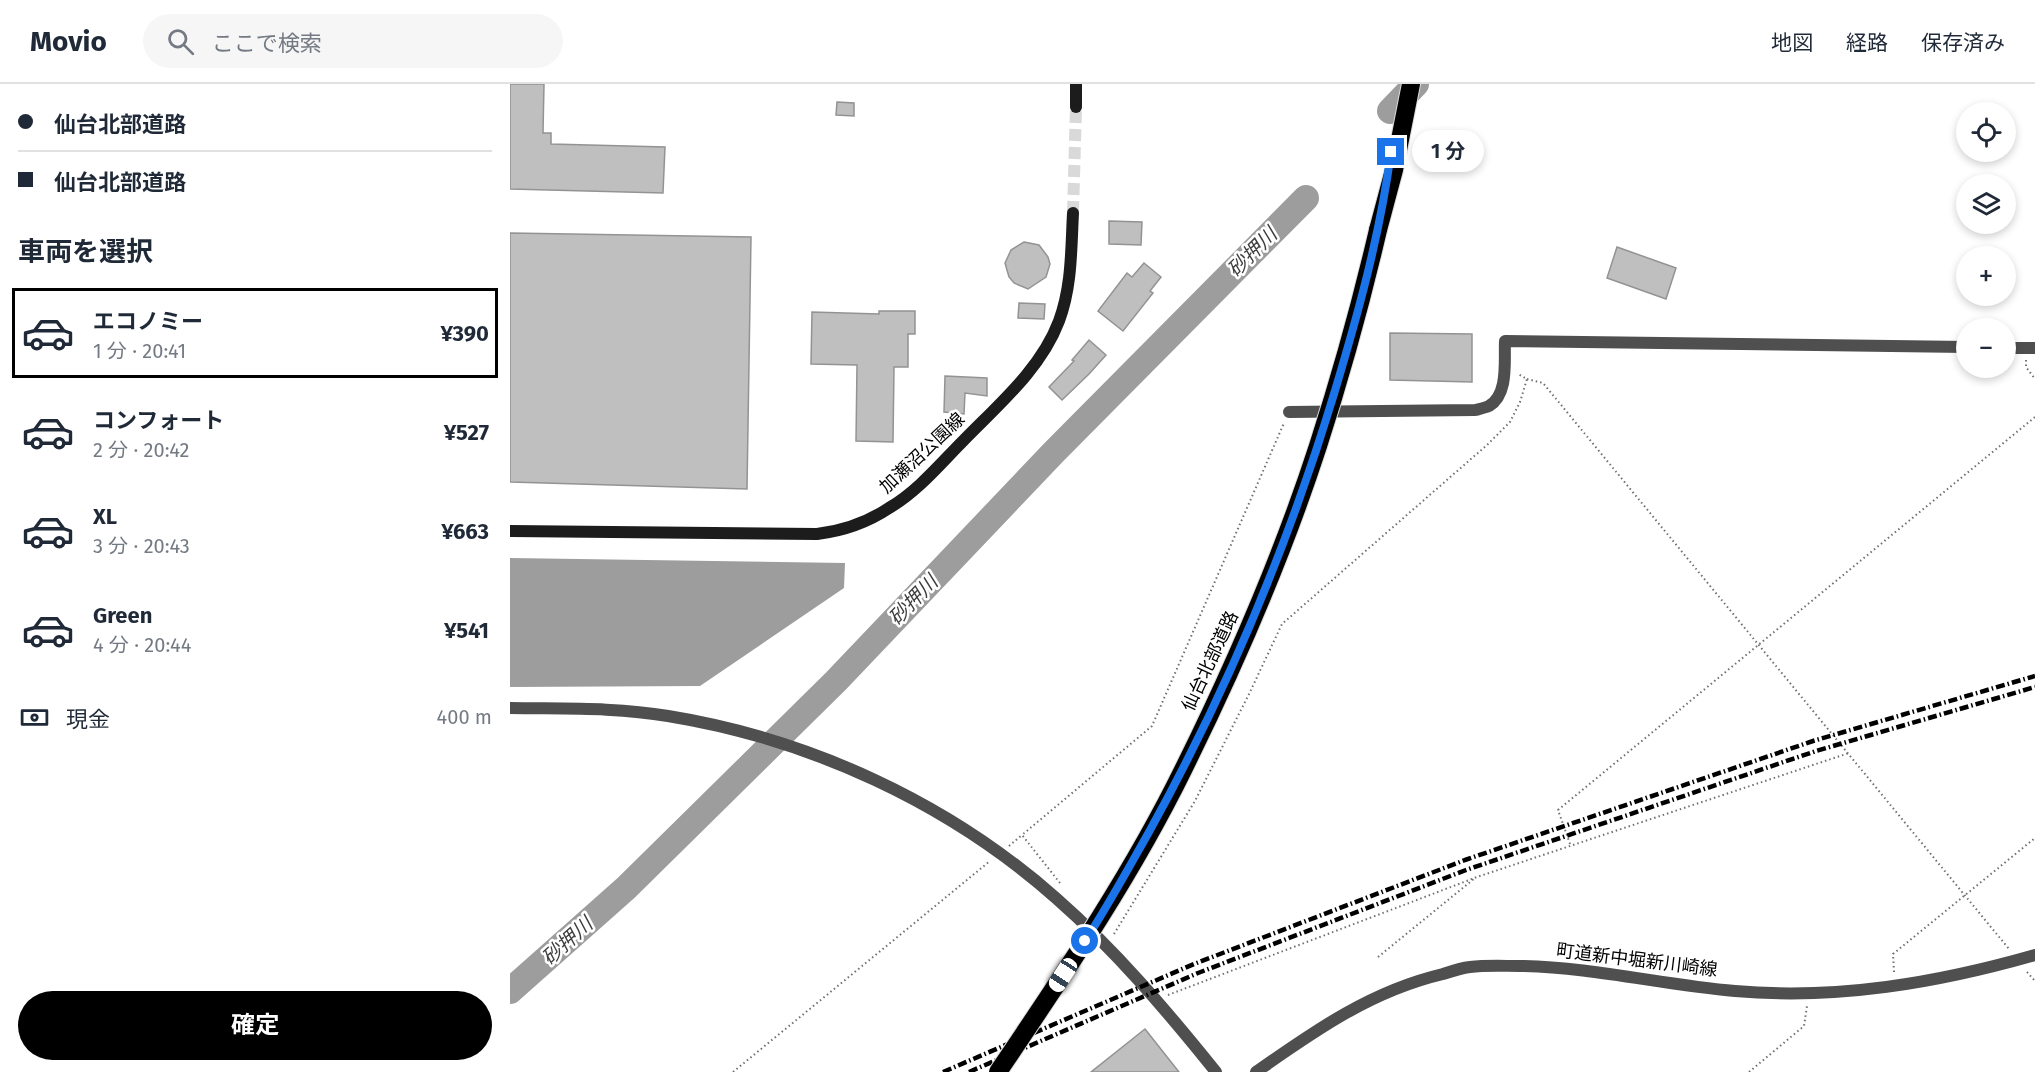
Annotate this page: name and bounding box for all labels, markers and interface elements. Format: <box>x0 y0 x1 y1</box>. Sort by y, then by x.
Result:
search box <box>143 14 563 68</box>
text: Movio <box>30 25 107 58</box>
icon: search <box>164 25 197 58</box>
text: ここで検索 <box>212 30 322 57</box>
text: 地図 <box>1771 30 1813 56</box>
text: 経路 <box>1846 30 1888 56</box>
text: 保存済み <box>1921 30 2005 56</box>
map controls <box>1956 102 2016 378</box>
button: locate <box>1956 102 2016 162</box>
text: 仙台北部道路 <box>54 111 186 138</box>
callout: 1 分 <box>1412 131 1484 173</box>
route end <box>1377 138 1404 165</box>
text: 1 分 <box>1431 139 1465 163</box>
text: 仙台北部道路 <box>54 169 186 196</box>
button: layers <box>1956 174 2016 234</box>
water label: 砂押川 <box>1222 221 1283 282</box>
text: 車両を選択 <box>18 236 153 268</box>
button: + <box>1956 246 2016 306</box>
icon: car <box>21 306 75 360</box>
text: エコノミー <box>93 308 203 335</box>
button: − <box>1956 318 2016 378</box>
text: ¥390 <box>440 320 489 347</box>
text: 1 分 · 20:41 <box>93 339 186 363</box>
icon: car <box>21 405 75 459</box>
text: コンフォート <box>93 407 224 434</box>
street label: 加瀬沼公園線 <box>875 408 969 498</box>
text: ¥527 <box>444 419 489 446</box>
text: 2 分 · 20:42 <box>93 438 190 462</box>
text: XL <box>93 503 117 530</box>
icon: car <box>21 504 75 558</box>
text: ¥663 <box>441 518 489 545</box>
text: 3 分 · 20:43 <box>93 534 190 558</box>
water label: 砂押川 <box>884 569 944 630</box>
text: Green <box>93 602 152 629</box>
icon: car <box>21 603 75 657</box>
street label: 仙台北部道路 <box>1177 607 1243 715</box>
text: ¥541 <box>444 617 489 644</box>
text: 4 分 · 20:44 <box>93 633 191 657</box>
icon: cash <box>18 701 51 734</box>
text: 400 m <box>437 705 492 729</box>
text: 現金 <box>66 706 110 733</box>
water label: 砂押川 <box>537 911 599 970</box>
route start <box>1071 927 1098 954</box>
street label: 町道新中堀新川崎線 <box>1555 939 1719 981</box>
car <box>1046 955 1080 995</box>
button: 確定 <box>18 991 492 1060</box>

